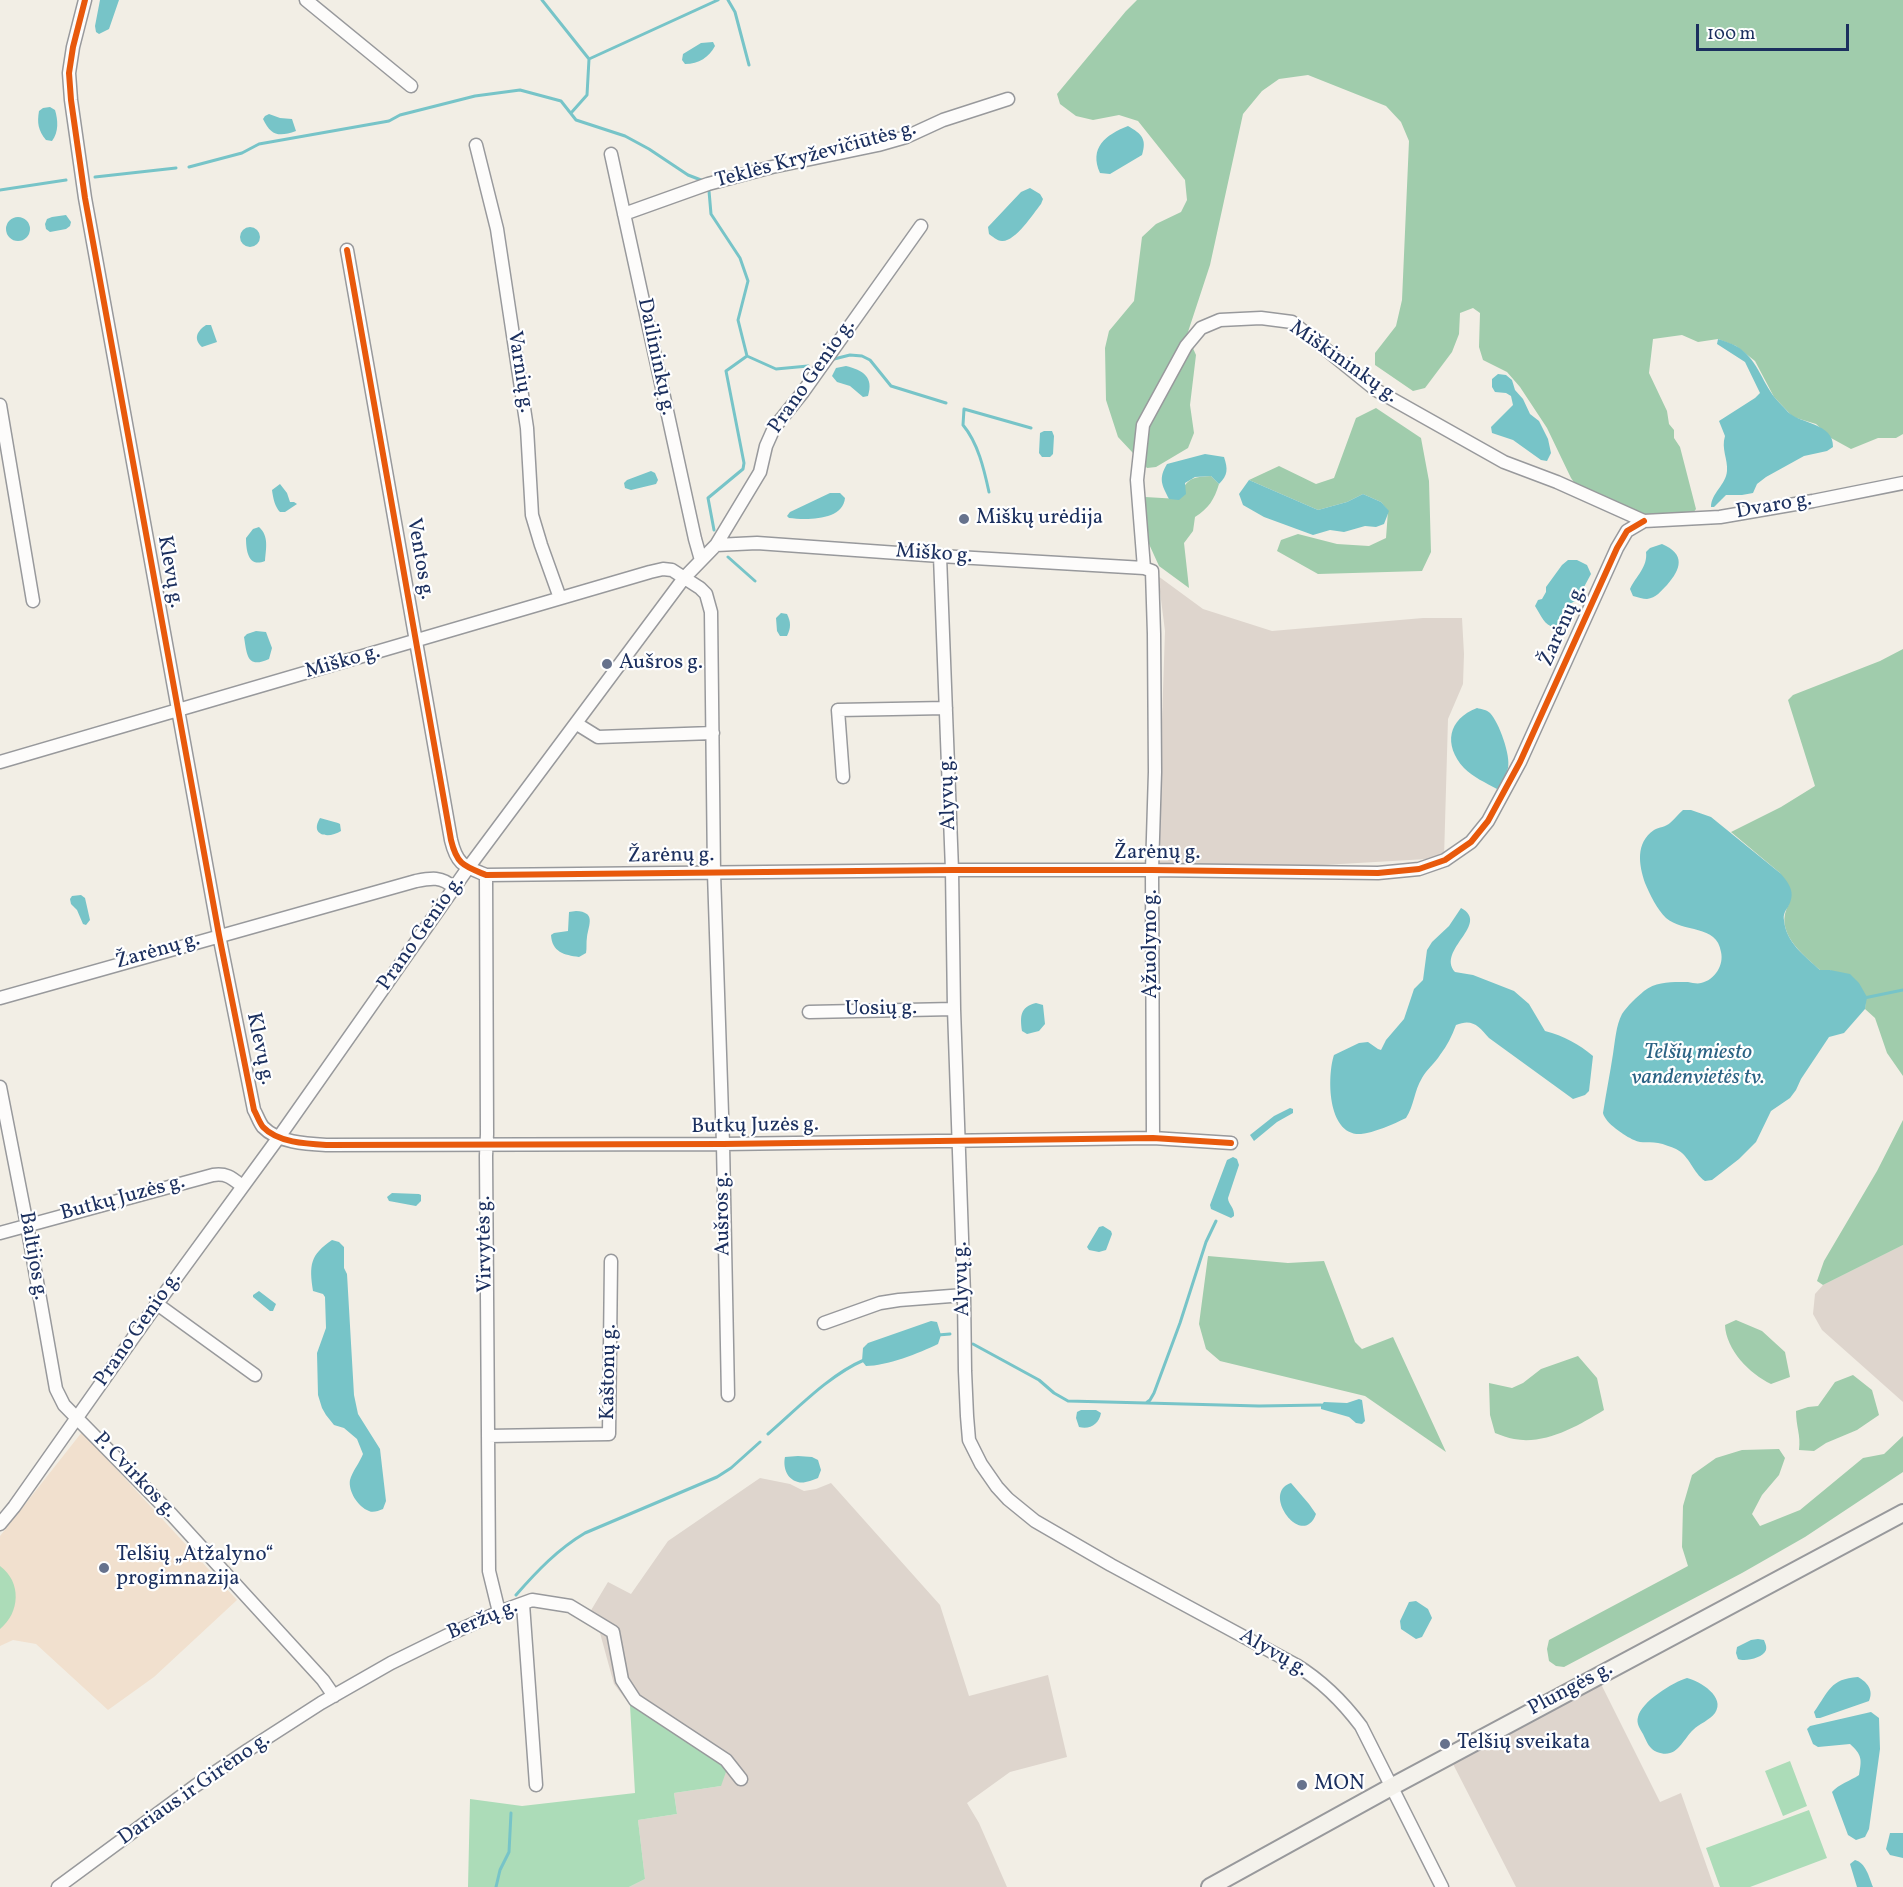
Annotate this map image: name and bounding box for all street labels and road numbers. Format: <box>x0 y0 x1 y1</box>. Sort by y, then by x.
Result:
street label: Teklės Kryževičiūtės g. <box>713 117 919 195</box>
street label: Dailininkų g. <box>630 296 680 418</box>
street label: Prano Genio g. <box>764 315 862 439</box>
street label: Miškininkų g. <box>1284 316 1402 410</box>
street label: Varnių g. <box>500 329 538 415</box>
street label: Dvaro g. <box>1734 488 1814 526</box>
street label: Ventos g. <box>399 516 439 602</box>
street label: Klevų g. <box>150 534 188 610</box>
street label: Miško g. <box>895 540 973 570</box>
street label: Žarėnų g. <box>1535 581 1593 671</box>
street label: Miško g. <box>302 640 384 686</box>
street label: Alyvų g. <box>935 755 963 831</box>
street label: Žarėnų g. <box>1114 841 1200 867</box>
street label: Žarėnų g. <box>627 844 715 870</box>
street label: Prano Genio g. <box>373 872 471 996</box>
street label: Ąžuolyno g. <box>1139 889 1165 999</box>
street label: Žarėnų g. <box>113 928 203 976</box>
street label: Uosių g. <box>845 997 917 1023</box>
street label: Klevų g. <box>239 1011 279 1087</box>
street label: Butkų Juzės g. <box>691 1113 819 1141</box>
street label: Butkų Juzės g. <box>58 1170 188 1228</box>
street label: Aušros g. <box>711 1172 737 1256</box>
street label: Virvytės g. <box>473 1195 499 1293</box>
street label: Baltijos g. <box>12 1210 52 1302</box>
street label: Alyvų g. <box>949 1241 977 1317</box>
street label: Prano Genio g. <box>90 1268 188 1392</box>
street label: Kaštonų g. <box>597 1324 623 1420</box>
street label: P. Cvirkos g. <box>87 1428 181 1524</box>
street label: Beržų g. <box>444 1595 522 1647</box>
street label: Alyvų g. <box>1234 1624 1312 1684</box>
street label: Plungės g. <box>1524 1657 1618 1723</box>
street label: Dariaus ir Girėno g. <box>114 1728 276 1852</box>

